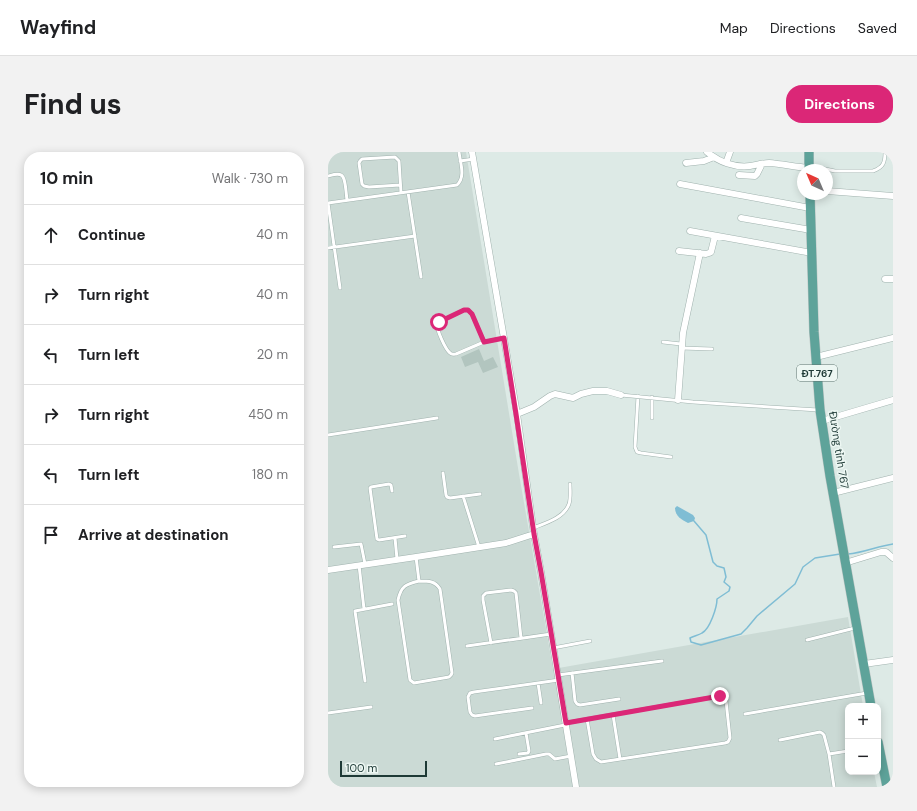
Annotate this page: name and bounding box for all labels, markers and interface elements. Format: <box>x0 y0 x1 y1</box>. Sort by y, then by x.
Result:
text: Wayfind <box>20 15 96 40</box>
text: Map <box>720 19 748 37</box>
text: Directions <box>770 19 836 37</box>
text: Saved <box>858 19 897 37</box>
button: Directions <box>786 85 893 123</box>
text: Find us <box>24 86 122 123</box>
north arrow <box>797 164 833 200</box>
text: 10 min <box>40 167 93 189</box>
text: Walk · 730 m <box>212 170 288 187</box>
icon: ahead <box>40 224 62 246</box>
text: Continue <box>78 225 146 245</box>
text: 40 m <box>256 226 288 243</box>
icon: right <box>40 284 62 306</box>
text: Turn right <box>78 285 149 305</box>
text: 40 m <box>256 286 288 303</box>
route start <box>430 313 448 331</box>
icon: left <box>40 344 62 366</box>
text: Turn left <box>78 345 139 365</box>
text: 20 m <box>257 346 288 363</box>
road number: ĐT.767 <box>797 365 837 381</box>
icon: right <box>40 404 62 426</box>
text: Turn right <box>78 405 149 425</box>
text: 450 m <box>248 406 288 423</box>
street label: Đường tỉnh 767 <box>826 410 852 490</box>
icon: left <box>40 464 62 486</box>
text: Turn left <box>78 465 139 485</box>
text: 180 m <box>252 466 288 483</box>
icon: arrive <box>40 524 62 546</box>
text: Arrive at destination <box>78 525 229 545</box>
route end <box>711 687 729 705</box>
map controls <box>845 703 881 775</box>
button: + <box>845 703 881 739</box>
button: − <box>845 739 881 775</box>
scale bar <box>340 759 427 778</box>
text: 100 m <box>346 761 377 775</box>

